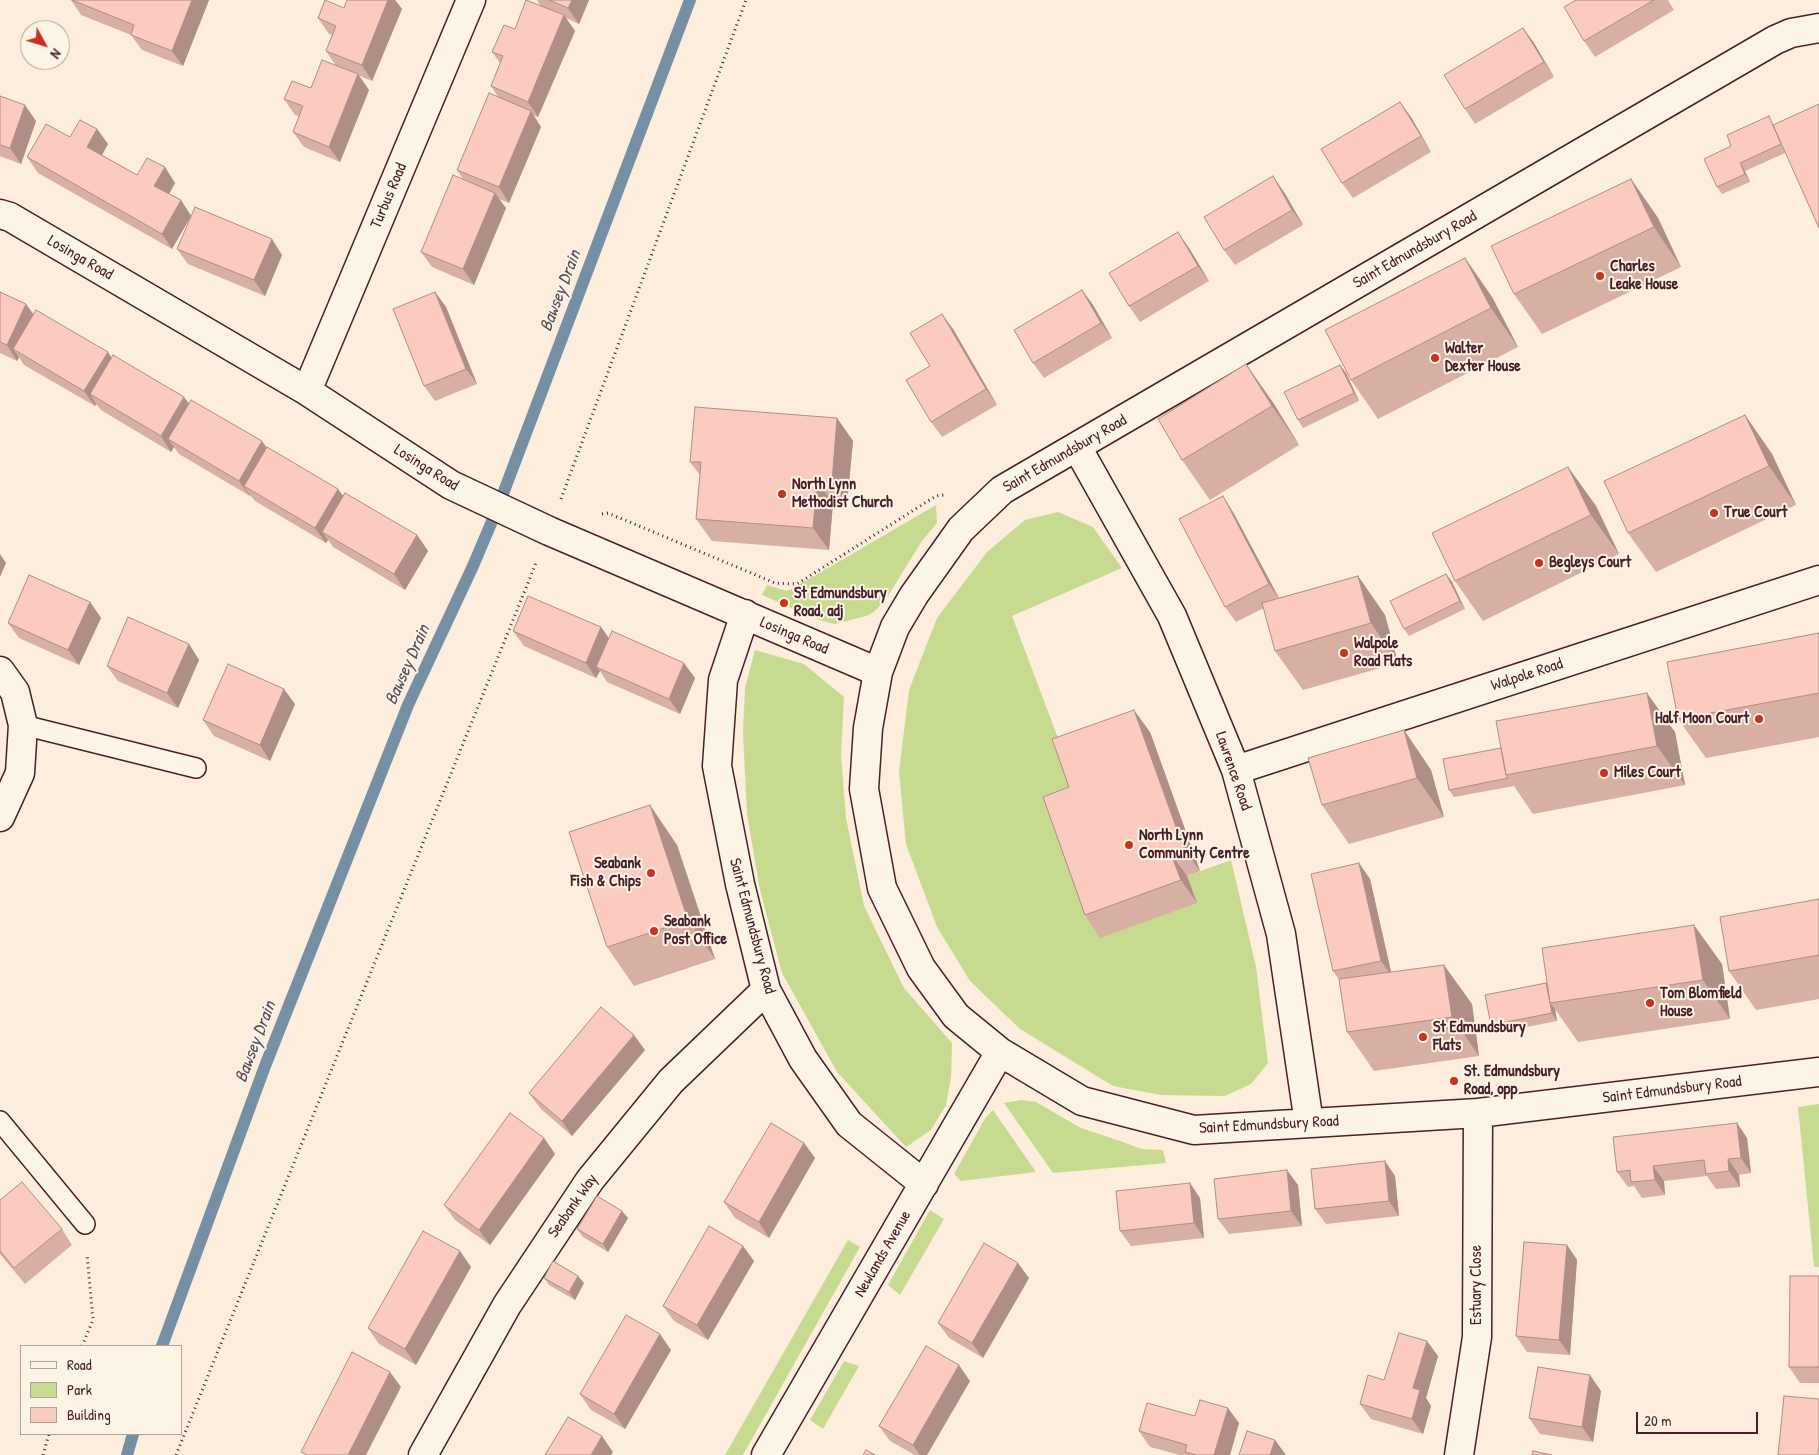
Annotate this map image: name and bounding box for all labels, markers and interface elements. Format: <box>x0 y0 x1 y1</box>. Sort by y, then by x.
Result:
north arrow <box>20 20 70 70</box>
text: N <box>47 45 66 63</box>
street label: Turbus Road <box>367 160 411 232</box>
street label: Saint Edmundsbury Road <box>1350 207 1480 293</box>
street label: Losinga Road <box>44 232 116 284</box>
water label: Bawsey Drain <box>536 247 586 335</box>
place label: Charles Leake House <box>1610 257 1678 295</box>
marker: Charles Leake House <box>1594 270 1606 282</box>
place label: Walter Dexter House <box>1445 339 1521 377</box>
marker: Walter Dexter House <box>1429 352 1441 364</box>
street label: Saint Edmundsbury Road <box>1000 411 1130 497</box>
street label: Losinga Road <box>390 441 462 495</box>
place label: North Lynn Methodist Church <box>792 475 893 513</box>
marker: North Lynn Methodist Church <box>776 488 788 500</box>
place label: True Court <box>1724 503 1787 523</box>
marker: True Court <box>1708 507 1720 519</box>
place label: Begleys Court <box>1549 553 1631 573</box>
marker: Begleys Court <box>1533 557 1545 569</box>
place label: St Edmundsbury Road, adj <box>794 584 887 622</box>
marker: St Edmundsbury Road, adj <box>778 597 790 609</box>
street label: Losinga Road <box>757 613 831 659</box>
water label: Bawsey Drain <box>381 622 435 708</box>
place label: Walpole Road Flats <box>1354 634 1412 672</box>
marker: Walpole Road Flats <box>1338 647 1350 659</box>
street label: Walpole Road <box>1489 654 1565 696</box>
place label: Half Moon Court <box>1655 709 1749 729</box>
marker: Half Moon Court <box>1753 713 1765 725</box>
street label: Lawrence Road <box>1211 729 1255 813</box>
place label: Miles Court <box>1614 763 1681 783</box>
marker: Miles Court <box>1598 767 1610 779</box>
place label: North Lynn Community Centre <box>1139 826 1250 864</box>
marker: North Lynn Community Centre <box>1123 839 1135 851</box>
place label: Seabank Fish & Chips <box>571 854 641 892</box>
street label: Saint Edmundsbury Road <box>725 856 779 996</box>
marker: Seabank Fish & Chips <box>645 867 657 879</box>
place label: Seabank Post Office <box>664 912 727 950</box>
marker: Seabank Post Office <box>648 925 660 937</box>
place label: Tom Blomfield House <box>1660 984 1741 1022</box>
marker: Tom Blomfield House <box>1644 997 1656 1009</box>
water label: Bawsey Drain <box>231 998 281 1086</box>
place label: St Edmundsbury Flats <box>1433 1018 1526 1056</box>
marker: St Edmundsbury Flats <box>1417 1031 1429 1043</box>
place label: St. Edmundsbury Road, opp <box>1464 1062 1560 1100</box>
street label: Saint Edmundsbury Road <box>1602 1072 1742 1108</box>
marker: St. Edmundsbury Road, opp <box>1448 1075 1460 1087</box>
street label: Saint Edmundsbury Road <box>1199 1112 1339 1138</box>
street label: Seabank Way <box>544 1170 602 1242</box>
street label: Newlands Avenue <box>851 1207 915 1301</box>
street label: Estuary Close <box>1467 1245 1487 1325</box>
legend <box>20 1345 182 1435</box>
text: Road <box>67 1354 92 1375</box>
text: Park <box>67 1379 92 1400</box>
scale bar <box>1639 1402 1762 1434</box>
text: Building <box>67 1404 111 1425</box>
text: 20 m <box>1644 1410 1671 1431</box>

